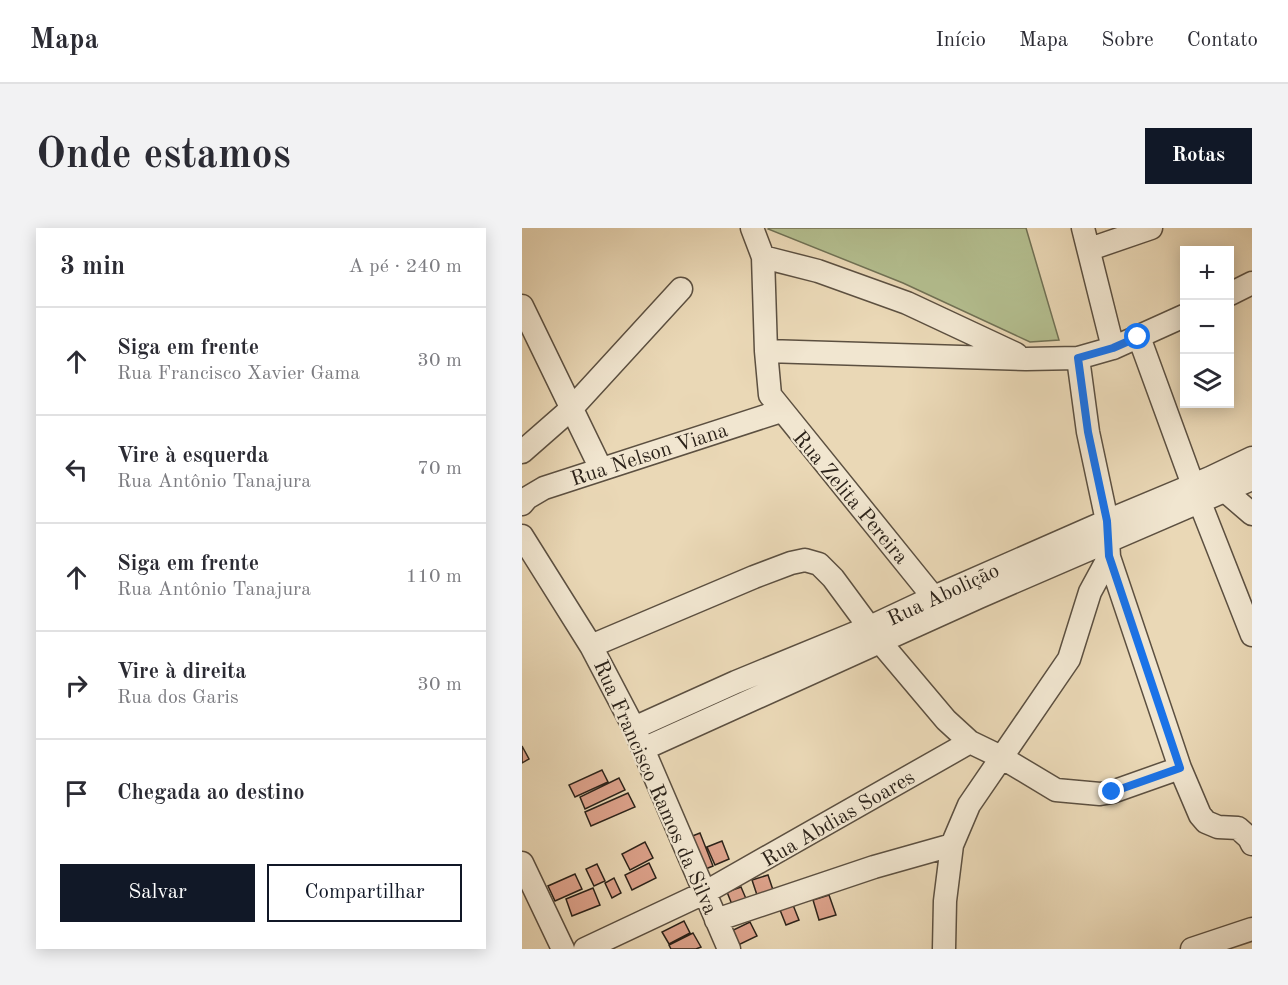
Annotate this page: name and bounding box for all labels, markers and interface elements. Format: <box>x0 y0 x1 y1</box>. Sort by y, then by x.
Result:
text: Mapa <box>30 27 99 55</box>
text: Início <box>935 30 986 51</box>
text: Mapa <box>1019 30 1068 51</box>
text: Sobre <box>1101 30 1154 51</box>
text: Contato <box>1187 30 1258 51</box>
button: Rotas <box>1145 128 1252 184</box>
text: Onde estamos <box>36 135 291 177</box>
map controls <box>1180 246 1234 408</box>
button: + <box>1180 246 1234 300</box>
text: 3 min <box>60 254 125 280</box>
text: A pé · 240 m <box>348 257 462 277</box>
button: − <box>1180 300 1234 354</box>
route start <box>1124 323 1150 349</box>
text: Siga em frente <box>117 337 259 359</box>
icon: ahead <box>60 345 93 378</box>
text: 30 m <box>417 351 462 371</box>
button: layers <box>1180 354 1234 408</box>
text: Rua Francisco Xavier Gama <box>117 364 360 384</box>
street label: Rua Nelson Viana <box>568 420 731 491</box>
street label: Rua Zelita Pereira <box>788 427 911 569</box>
text: Vire à esquerda <box>117 445 269 467</box>
icon: left <box>60 453 93 486</box>
text: 70 m <box>417 459 462 479</box>
text: Rua Antônio Tanajura <box>117 472 311 492</box>
text: Siga em frente <box>117 553 259 575</box>
street label: Rua Abolição <box>884 560 1003 630</box>
icon: ahead <box>60 561 93 594</box>
text: 110 m <box>406 567 462 587</box>
text: Rua Antônio Tanajura <box>117 580 311 600</box>
street label: Rua Francisco Ramos da Silva <box>589 657 720 918</box>
text: Vire à direita <box>117 661 247 683</box>
icon: right <box>60 669 93 702</box>
text: 30 m <box>417 675 462 695</box>
text: Rua dos Garis <box>117 688 239 708</box>
street label: Rua Abdias Soares <box>759 767 919 872</box>
icon: arrive <box>60 777 93 810</box>
route end <box>1098 778 1124 804</box>
text: Chegada ao destino <box>117 782 305 804</box>
button: Salvar <box>60 864 255 922</box>
button: Compartilhar <box>267 864 462 922</box>

